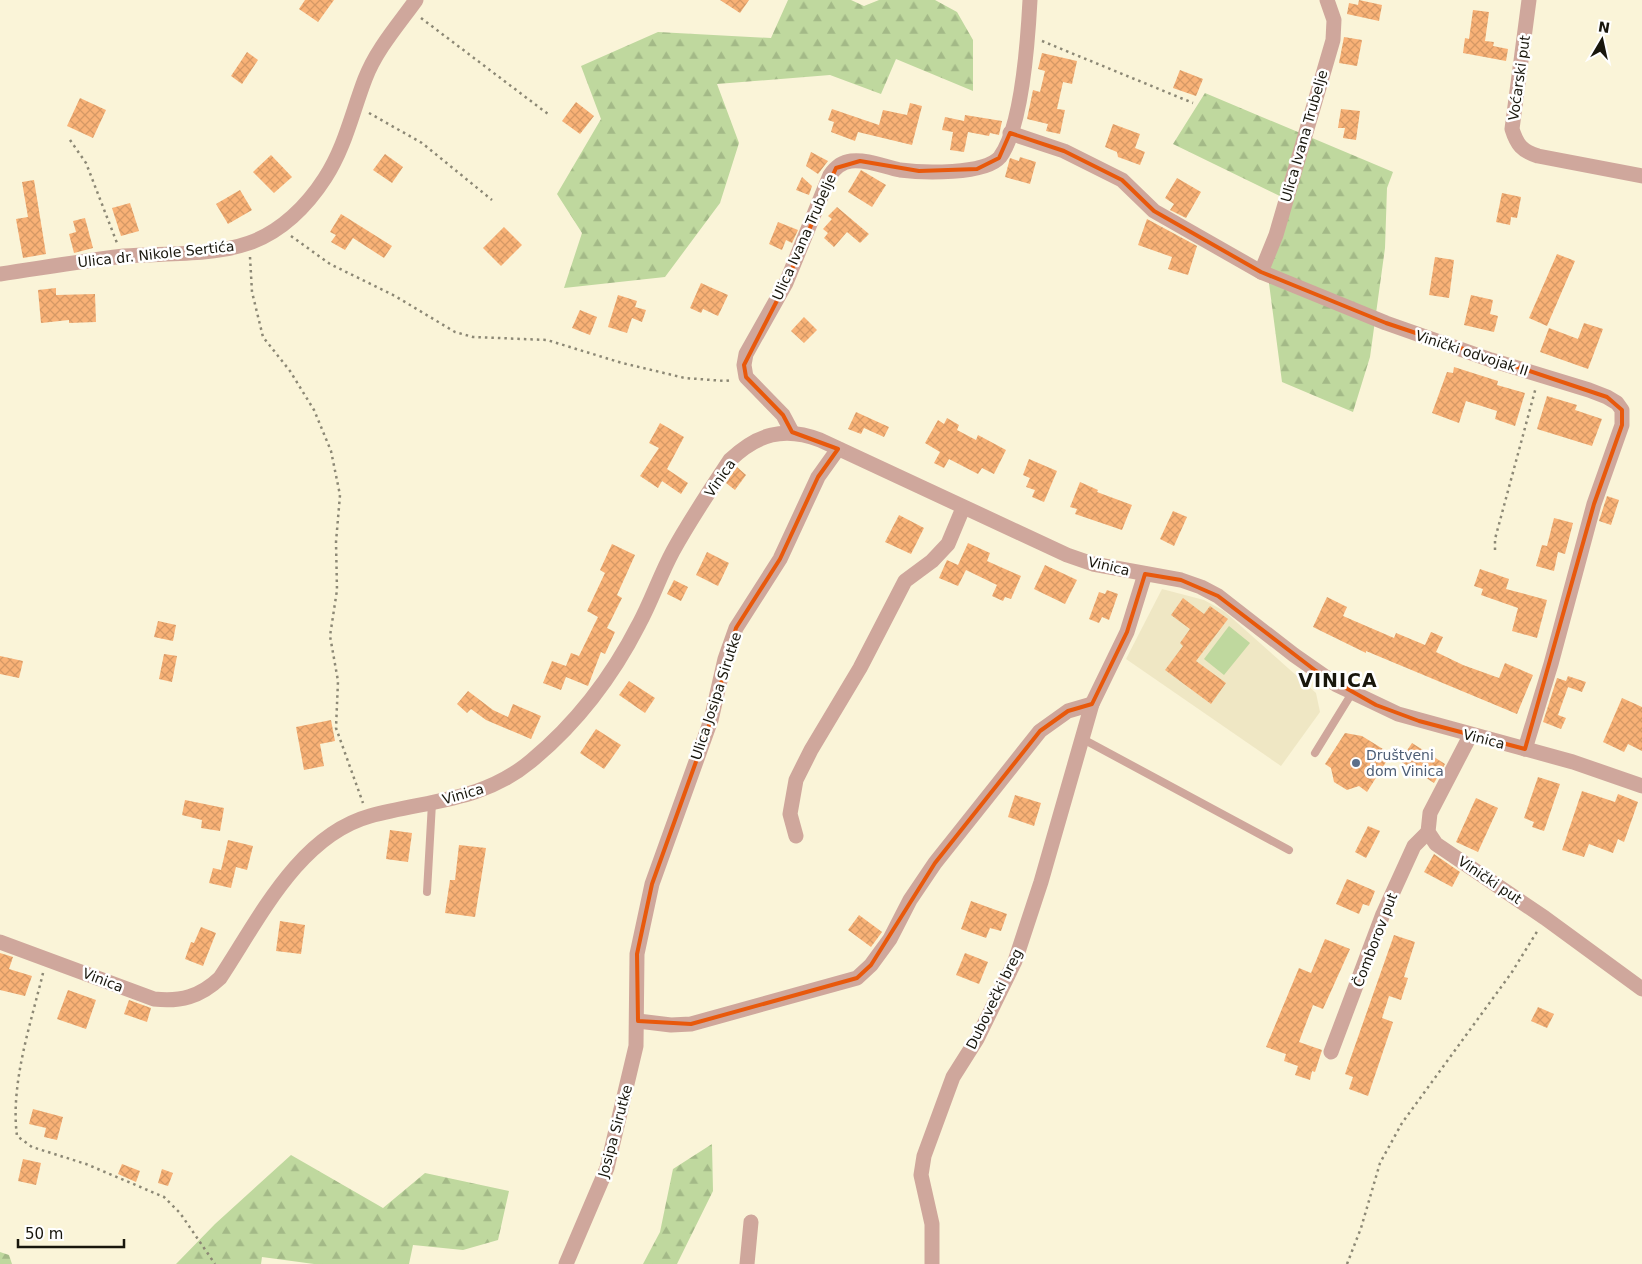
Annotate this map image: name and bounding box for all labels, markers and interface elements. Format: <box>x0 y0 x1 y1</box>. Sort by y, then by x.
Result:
north arrow <box>1577 15 1627 65</box>
text: N <box>1597 18 1611 36</box>
street label: Voćarski put <box>1505 34 1533 122</box>
street label: Ulica Ivana Trubelje <box>1277 68 1331 204</box>
street label: Ulica Ivana Trubelje <box>769 171 839 303</box>
street label: Ulica dr. Nikole Sertića <box>77 238 235 270</box>
street label: Vinički odvojak II <box>1414 327 1530 379</box>
street label: Vinica <box>701 456 739 500</box>
street label: Vinica <box>1087 553 1131 579</box>
street label: Ulica Josipa Sirutke <box>688 630 744 762</box>
district label: VINICA <box>1298 669 1378 691</box>
street label: Vinica <box>1462 726 1506 752</box>
place label: Društveni dom Vinica <box>1366 747 1444 779</box>
marker: Društveni dom Vinica <box>1350 757 1362 769</box>
street label: Vinica <box>441 780 485 808</box>
street label: Vinički put <box>1455 853 1525 907</box>
street label: Čomborov put <box>1349 890 1400 989</box>
street label: Dubovečki breg <box>963 946 1025 1052</box>
street label: Vinica <box>80 965 126 995</box>
street label: Josipa Sirutke <box>595 1083 635 1180</box>
scale bar <box>18 1216 124 1248</box>
text: 50 m <box>25 1225 63 1243</box>

